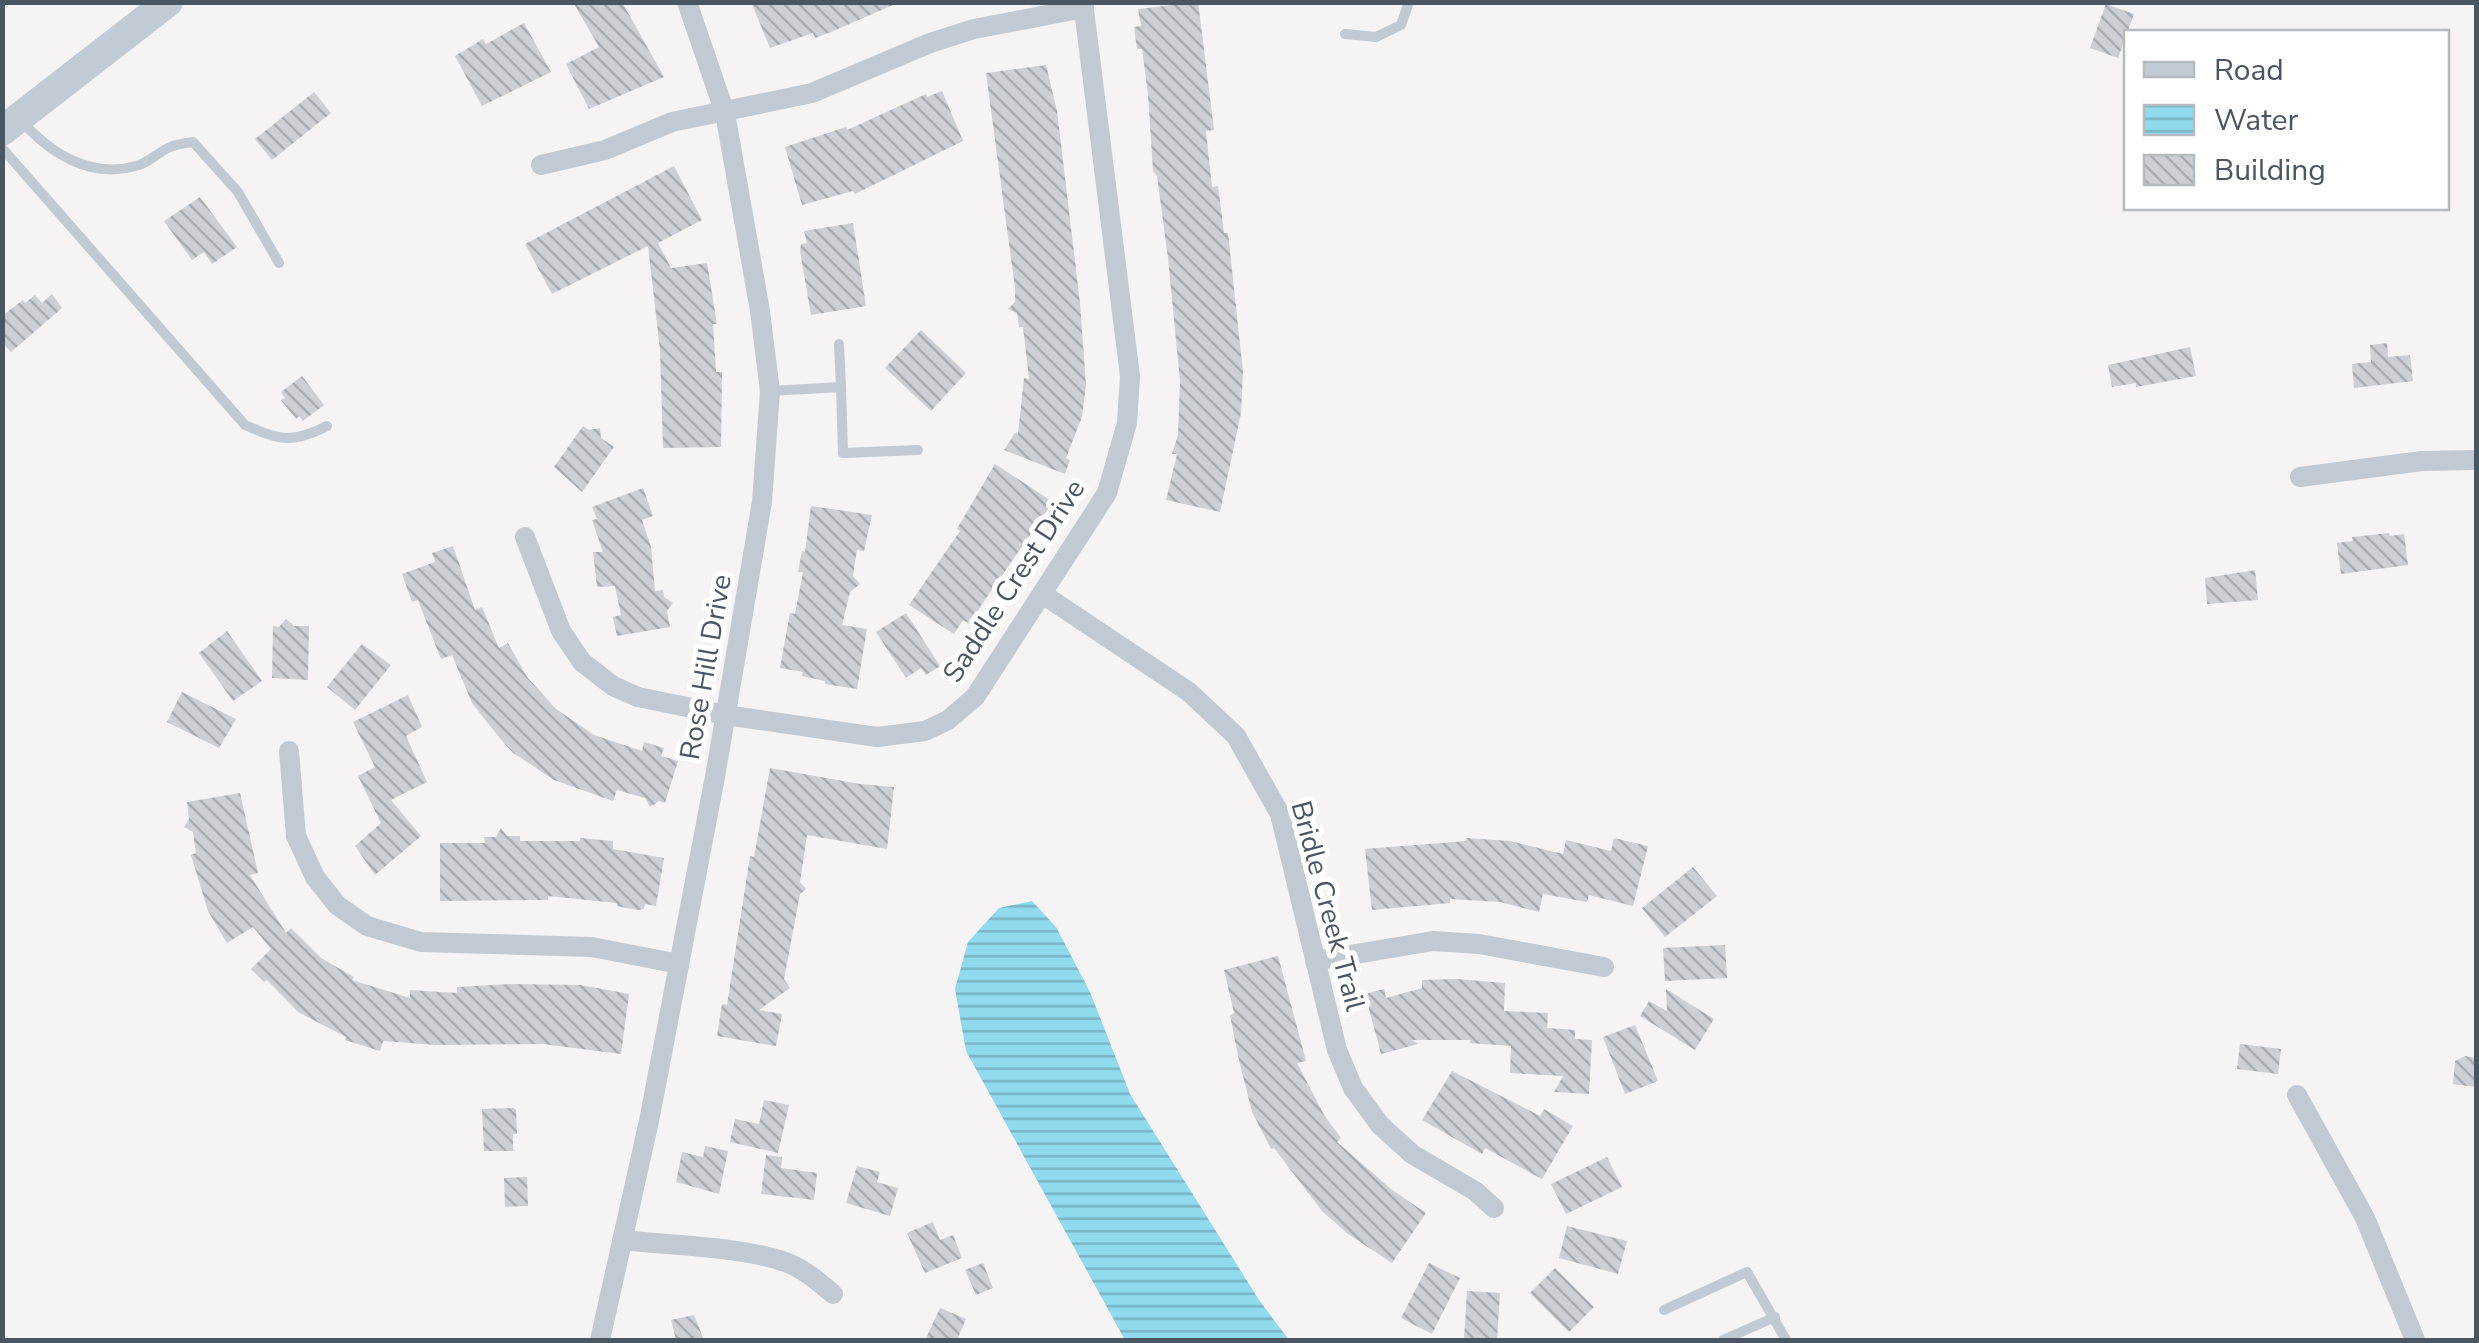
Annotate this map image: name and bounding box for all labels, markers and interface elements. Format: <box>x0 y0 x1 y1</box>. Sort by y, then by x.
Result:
legend <box>2124 30 2449 210</box>
text: Road <box>2214 50 2284 91</box>
text: Water <box>2214 100 2299 141</box>
text: Building <box>2214 150 2326 191</box>
street label: Saddle Crest Drive <box>934 472 1094 690</box>
street label: Rose Hill Drive <box>671 571 741 763</box>
street label: Bridle Creek Trail <box>1282 797 1374 1016</box>

